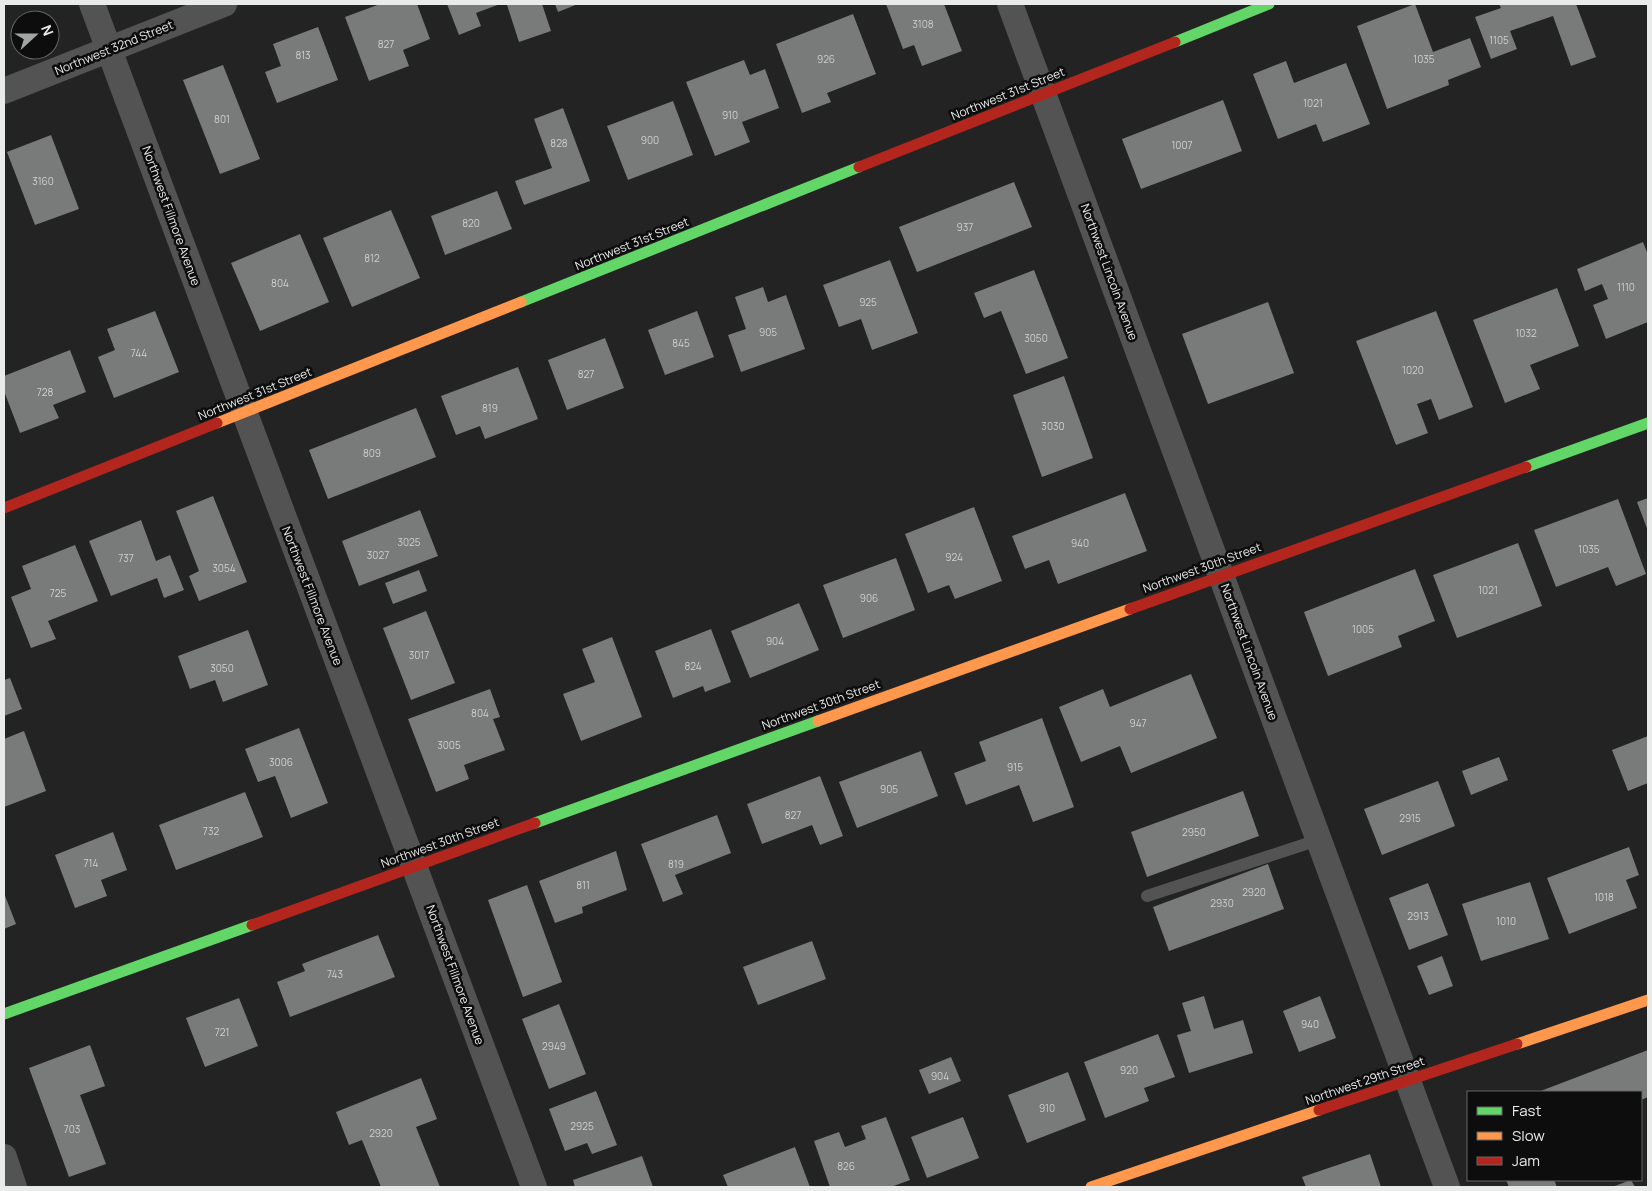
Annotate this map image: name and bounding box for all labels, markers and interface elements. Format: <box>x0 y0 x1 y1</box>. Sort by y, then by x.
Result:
north arrow <box>10 10 60 60</box>
street label: Northwest 32nd Street <box>52 16 176 79</box>
house number: 3108 <box>912 17 934 31</box>
text: N <box>37 22 58 38</box>
house number: 1105 <box>1489 33 1509 47</box>
house number: 827 <box>378 37 394 51</box>
house number: 813 <box>295 48 311 62</box>
house number: 926 <box>817 52 835 66</box>
house number: 1035 <box>1413 52 1435 66</box>
street label: Northwest 31st Street <box>948 63 1067 124</box>
house number: 1021 <box>1303 96 1323 110</box>
house number: 910 <box>722 108 738 122</box>
house number: 801 <box>214 112 230 126</box>
house number: 900 <box>641 133 659 147</box>
house number: 828 <box>550 136 568 150</box>
house number: 1007 <box>1171 138 1193 152</box>
street label: Northwest Fillmore Avenue <box>138 144 205 288</box>
house number: 3160 <box>32 174 54 188</box>
street label: Northwest Lincoln Avenue <box>1077 201 1142 342</box>
street label: Northwest 31st Street <box>572 213 691 274</box>
house number: 820 <box>462 216 480 230</box>
house number: 937 <box>957 220 973 234</box>
house number: 812 <box>364 251 380 265</box>
house number: 804 <box>271 276 289 290</box>
house number: 1110 <box>1617 280 1635 294</box>
house number: 925 <box>859 295 877 309</box>
house number: 905 <box>759 325 777 339</box>
house number: 1032 <box>1515 326 1537 340</box>
house number: 3050 <box>1024 331 1048 345</box>
house number: 845 <box>672 336 690 350</box>
house number: 744 <box>131 346 147 360</box>
street label: Northwest 31st Street <box>195 363 314 424</box>
house number: 1020 <box>1402 363 1424 377</box>
house number: 827 <box>578 367 594 381</box>
house number: 728 <box>37 385 53 399</box>
house number: 819 <box>482 401 498 415</box>
house number: 3030 <box>1041 419 1065 433</box>
house number: 809 <box>363 446 381 460</box>
street label: Northwest Fillmore Avenue <box>278 524 347 668</box>
house number: 3025 <box>397 535 421 549</box>
house number: 940 <box>1071 536 1089 550</box>
street label: Northwest 30th Street <box>1140 538 1263 597</box>
house number: 1035 <box>1578 542 1600 556</box>
house number: 3027 <box>367 548 389 562</box>
house number: 924 <box>945 550 963 564</box>
house number: 737 <box>118 551 134 565</box>
house number: 3054 <box>212 561 236 575</box>
street label: Northwest Lincoln Avenue <box>1217 581 1282 722</box>
house number: 1021 <box>1478 583 1498 597</box>
house number: 725 <box>50 586 66 600</box>
house number: 906 <box>860 591 878 605</box>
house number: 1005 <box>1352 622 1374 636</box>
house number: 904 <box>766 634 784 648</box>
house number: 3017 <box>409 648 429 662</box>
house number: 824 <box>684 659 702 673</box>
house number: 3050 <box>210 661 234 675</box>
street label: Northwest 30th Street <box>759 675 882 734</box>
house number: 804 <box>471 706 489 720</box>
house number: 947 <box>1129 716 1147 730</box>
house number: 3005 <box>437 738 461 752</box>
house number: 3006 <box>269 755 293 769</box>
house number: 915 <box>1007 760 1023 774</box>
house number: 905 <box>880 782 898 796</box>
house number: 827 <box>785 808 801 822</box>
house number: 2915 <box>1399 811 1421 825</box>
street label: Northwest 30th Street <box>378 813 501 872</box>
house number: 732 <box>203 824 219 838</box>
house number: 2950 <box>1182 825 1206 839</box>
house number: 714 <box>84 856 99 870</box>
house number: 819 <box>668 857 684 871</box>
house number: 811 <box>576 878 590 892</box>
house number: 2920 <box>1242 885 1266 899</box>
house number: 1018 <box>1594 890 1614 904</box>
house number: 2930 <box>1210 896 1234 910</box>
street label: Northwest Fillmore Avenue <box>422 903 489 1047</box>
house number: 2913 <box>1407 909 1429 923</box>
house number: 1010 <box>1496 914 1516 928</box>
house number: 743 <box>327 967 343 981</box>
house number: 940 <box>1301 1017 1319 1031</box>
house number: 721 <box>215 1025 229 1039</box>
house number: 2949 <box>542 1039 566 1053</box>
street label: Northwest 29th Street <box>1303 1052 1427 1109</box>
house number: 920 <box>1120 1063 1138 1077</box>
house number: 904 <box>931 1069 949 1083</box>
legend <box>1467 1091 1642 1181</box>
text: Fast <box>1512 1100 1541 1121</box>
house number: 910 <box>1039 1101 1055 1115</box>
house number: 2925 <box>570 1119 594 1133</box>
house number: 703 <box>64 1122 80 1136</box>
text: Slow <box>1512 1125 1545 1146</box>
house number: 2920 <box>369 1126 393 1140</box>
text: Jam <box>1512 1150 1540 1171</box>
house number: 826 <box>837 1159 855 1173</box>

